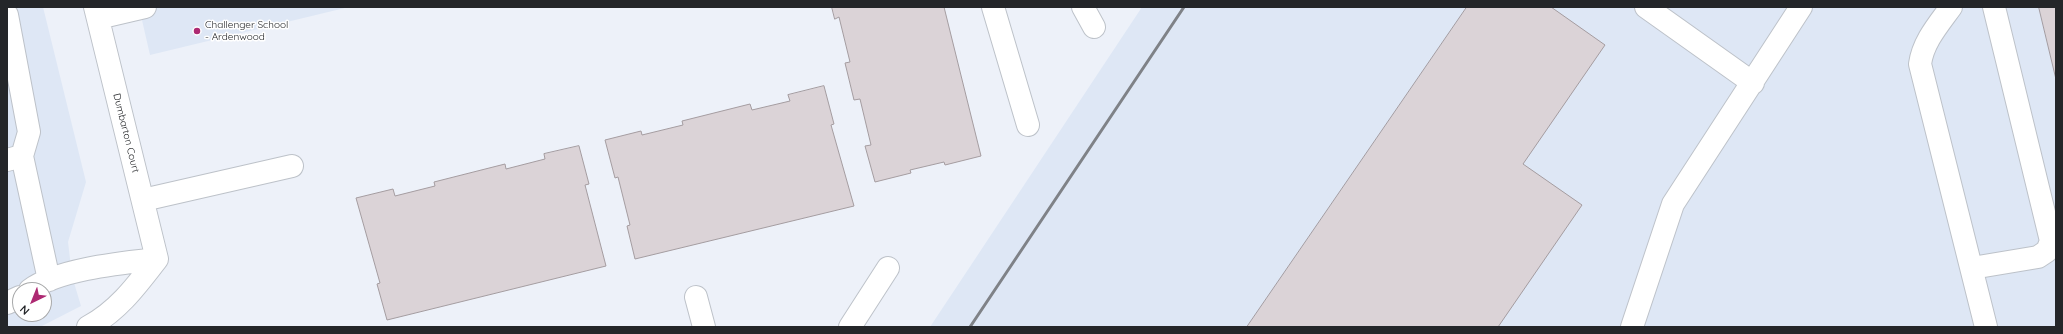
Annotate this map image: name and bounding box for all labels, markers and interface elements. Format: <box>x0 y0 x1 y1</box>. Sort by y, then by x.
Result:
place label: Challenger School - Ardenwood <box>205 19 288 42</box>
marker: Challenger School - Ardenwood <box>192 26 202 36</box>
street label: Dumbarton Court <box>110 92 142 174</box>
north arrow <box>12 282 52 322</box>
text: N <box>17 302 32 318</box>

